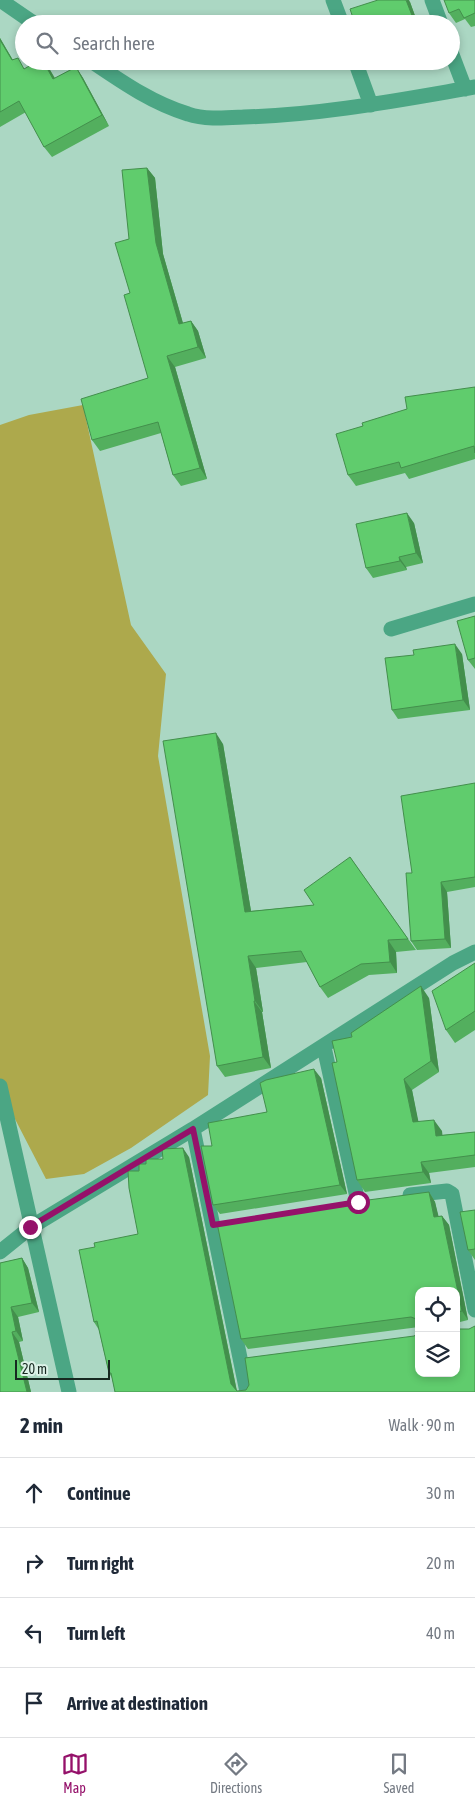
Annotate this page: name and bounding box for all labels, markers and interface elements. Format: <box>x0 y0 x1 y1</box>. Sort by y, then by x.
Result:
search box <box>15 15 460 70</box>
icon: search <box>33 29 61 57</box>
text: Search here <box>73 32 155 54</box>
route start <box>347 1191 370 1214</box>
route end <box>19 1216 42 1239</box>
map controls <box>415 1287 460 1377</box>
button: locate <box>415 1287 460 1332</box>
button: layers <box>415 1332 460 1377</box>
scale bar <box>15 1357 110 1380</box>
text: 20 m <box>22 1361 47 1377</box>
text: 2 min <box>20 1413 63 1437</box>
text: Walk · 90 m <box>389 1416 455 1434</box>
icon: ahead <box>20 1479 48 1507</box>
text: Continue <box>67 1482 131 1504</box>
text: 30 m <box>426 1484 455 1502</box>
icon: right <box>20 1549 48 1577</box>
text: Turn right <box>67 1552 134 1574</box>
text: 20 m <box>426 1554 455 1572</box>
icon: left <box>20 1619 48 1647</box>
text: Turn left <box>67 1622 125 1644</box>
text: 40 m <box>426 1624 455 1642</box>
icon: arrive <box>20 1689 48 1717</box>
text: Arrive at destination <box>67 1692 208 1714</box>
tab: Map <box>61 1750 89 1796</box>
tab: Directions <box>210 1750 262 1796</box>
tab: Saved <box>383 1750 414 1796</box>

